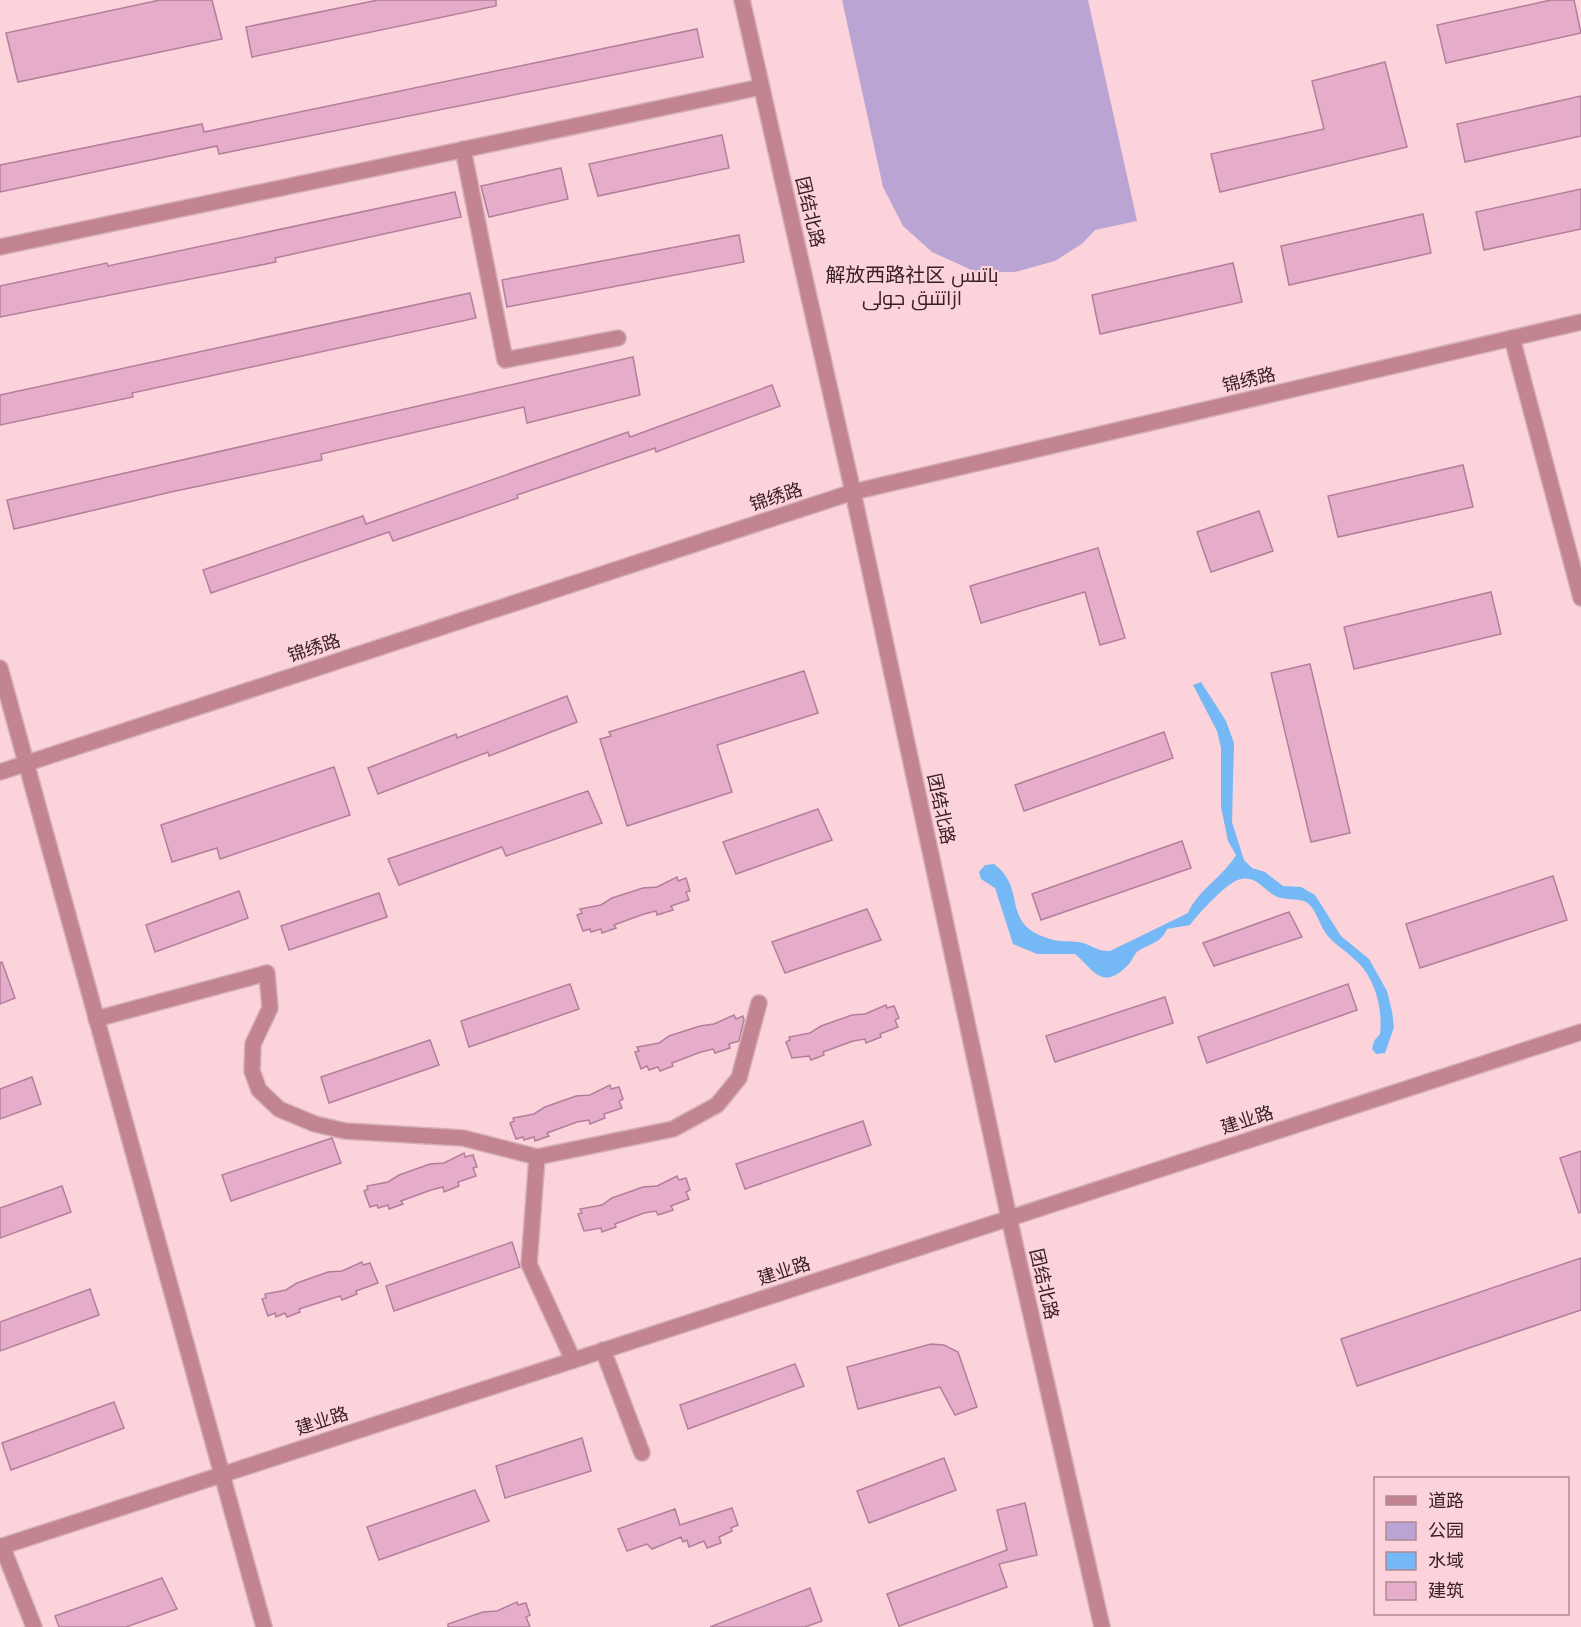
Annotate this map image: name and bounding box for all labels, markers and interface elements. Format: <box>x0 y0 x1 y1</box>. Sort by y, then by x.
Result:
street label: 团结北路 <box>789 174 831 250</box>
district label: 解放西路社区 باتىس ازاتتىق جولى <box>825 261 999 313</box>
street label: 锦绣路 <box>1220 361 1278 399</box>
street label: 锦绣路 <box>746 476 806 518</box>
street label: 锦绣路 <box>284 627 344 669</box>
street label: 团结北路 <box>921 771 961 847</box>
street label: 建业路 <box>1217 1099 1277 1141</box>
street label: 团结北路 <box>1023 1246 1065 1322</box>
street label: 建业路 <box>754 1250 814 1292</box>
street label: 建业路 <box>292 1400 352 1442</box>
legend <box>1374 1477 1569 1615</box>
text: 道路 <box>1428 1488 1464 1514</box>
text: 公园 <box>1428 1518 1464 1544</box>
text: 水域 <box>1428 1548 1464 1574</box>
text: 建筑 <box>1428 1578 1464 1604</box>

